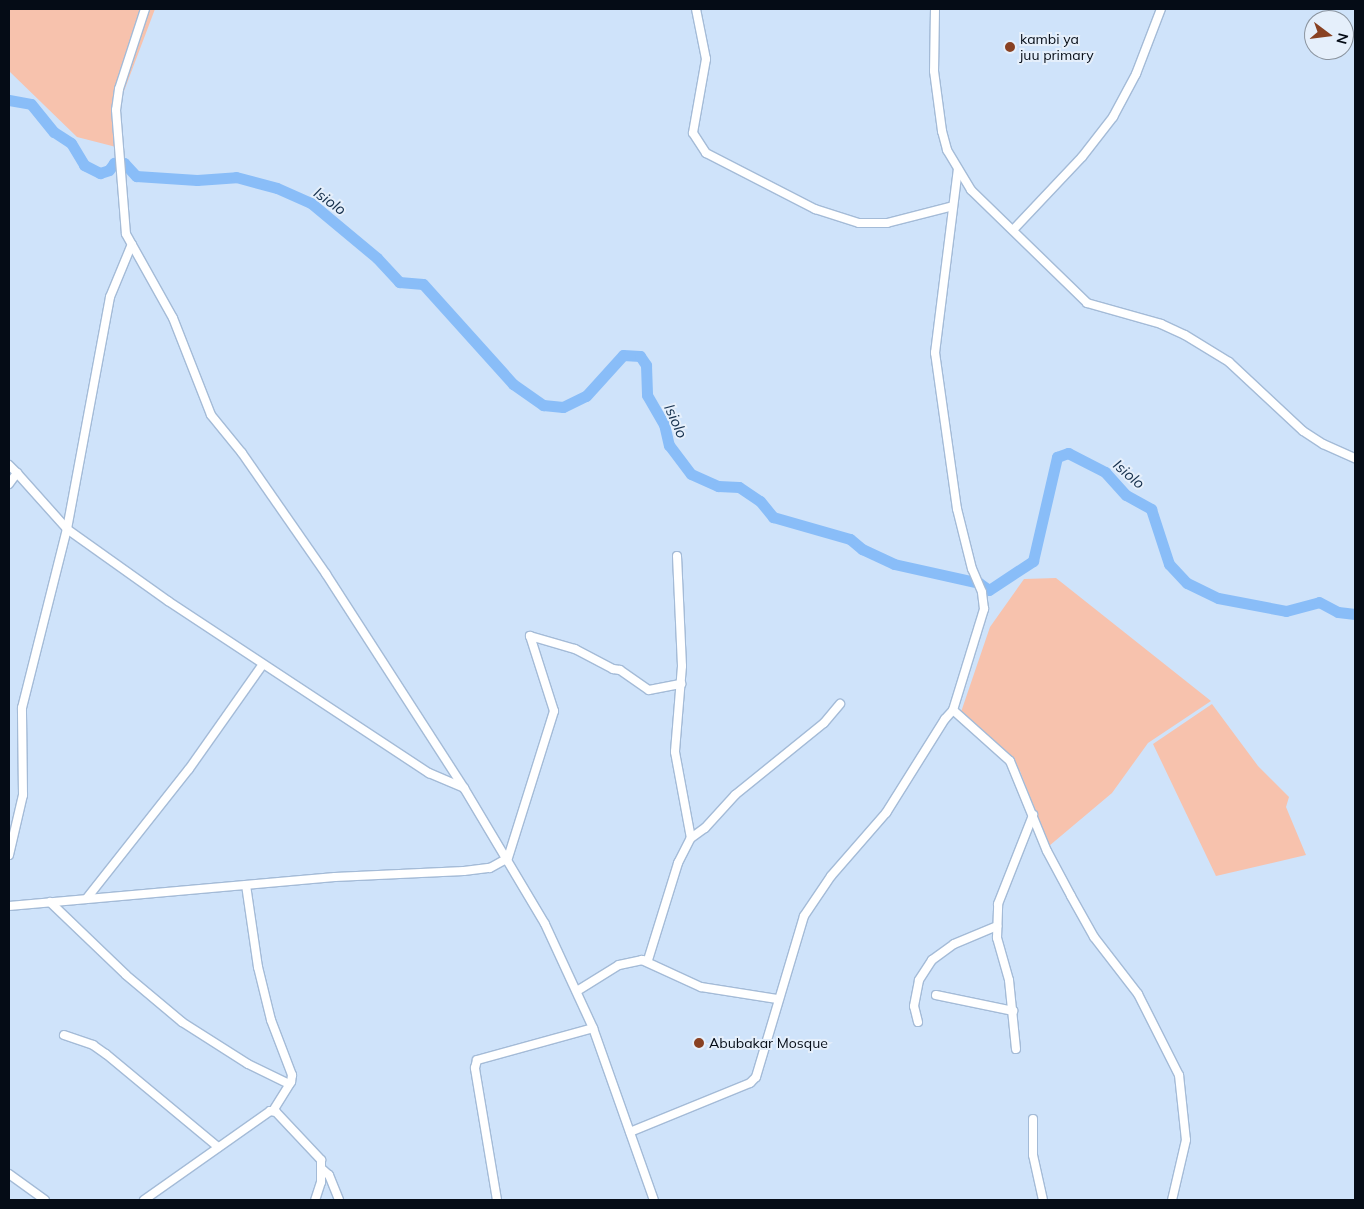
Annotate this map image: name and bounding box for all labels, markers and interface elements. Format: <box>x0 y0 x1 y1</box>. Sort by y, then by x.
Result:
north arrow <box>1304 10 1354 60</box>
place label: kambi ya juu primary <box>1020 31 1094 64</box>
text: N <box>1332 31 1353 46</box>
marker: kambi ya juu primary <box>1004 41 1016 53</box>
water label: Isiolo <box>310 183 350 219</box>
water label: Isiolo <box>661 401 691 441</box>
water label: Isiolo <box>1110 456 1148 492</box>
place label: Abubakar Mosque <box>709 1035 828 1051</box>
marker: Abubakar Mosque <box>693 1037 705 1049</box>

